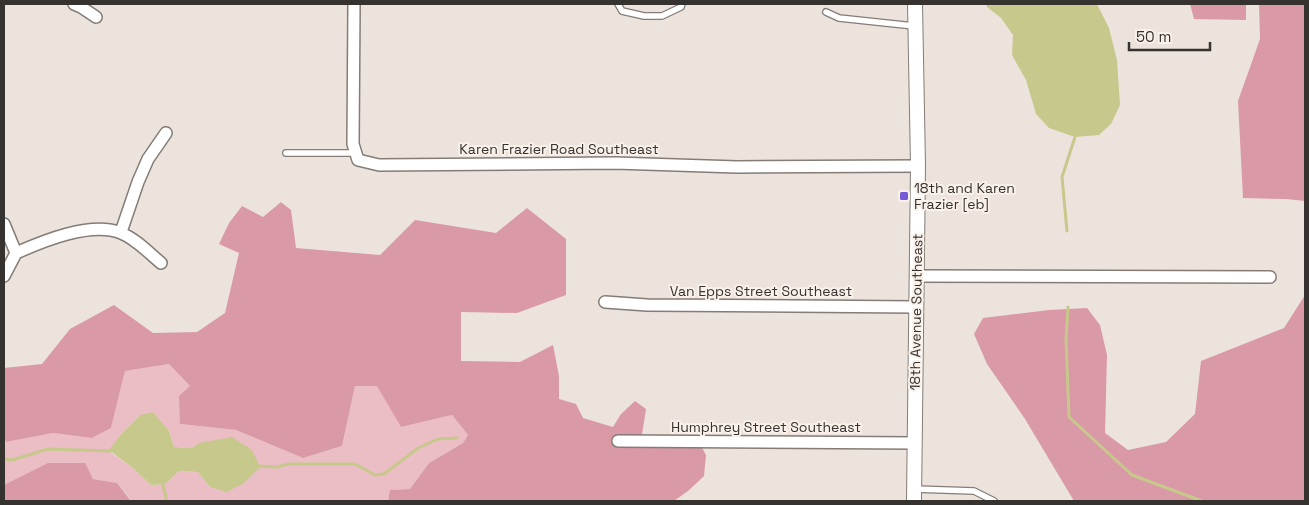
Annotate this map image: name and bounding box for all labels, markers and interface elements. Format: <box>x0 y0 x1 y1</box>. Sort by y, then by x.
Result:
scale bar <box>1129 20 1210 52</box>
text: 50 m <box>1136 27 1171 46</box>
street label: Karen Frazier Road Southeast <box>459 140 659 158</box>
place label: 18th and Karen Frazier [eb] <box>914 179 1015 213</box>
marker: 18th and Karen Frazier [eb] <box>898 190 910 202</box>
street label: 18th Avenue Southeast <box>906 233 926 391</box>
street label: Van Epps Street Southeast <box>670 282 852 300</box>
street label: Humphrey Street Southeast <box>671 418 861 436</box>

